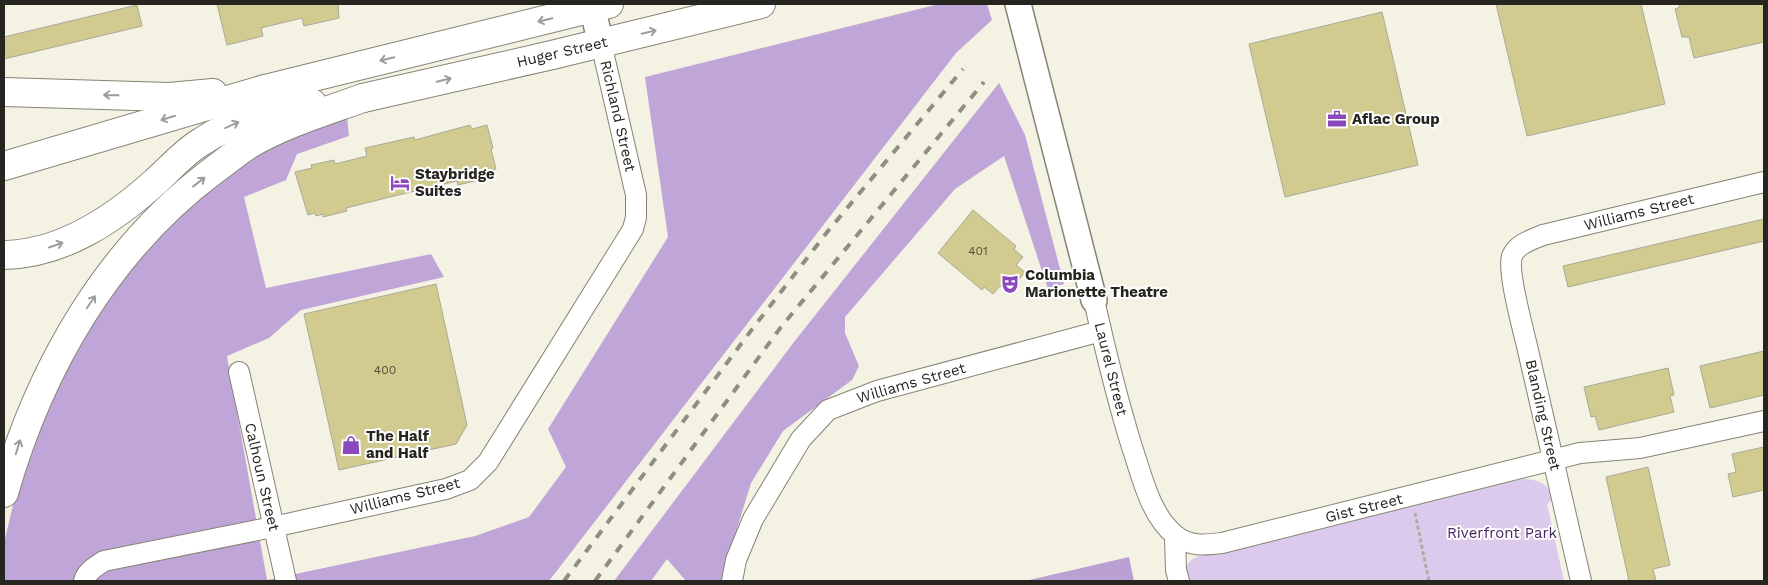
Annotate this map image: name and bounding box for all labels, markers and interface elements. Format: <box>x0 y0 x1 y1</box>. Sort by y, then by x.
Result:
one-way arrow <box>537 16 553 25</box>
one-way arrow <box>640 26 656 36</box>
street label: Huger Street <box>515 33 610 71</box>
one-way arrow <box>380 55 396 64</box>
street label: Richland Street <box>596 59 640 174</box>
one-way arrow <box>436 75 452 84</box>
one-way arrow <box>104 91 120 100</box>
office icon: Aflac Group <box>1326 108 1348 130</box>
place label: Aflac Group <box>1352 110 1440 128</box>
one-way arrow <box>160 114 176 124</box>
one-way arrow <box>224 120 239 130</box>
place label: Staybridge Suites <box>415 165 495 200</box>
hotel icon: Staybridge Suites <box>389 172 411 194</box>
one-way arrow <box>192 176 205 187</box>
street label: Williams Street <box>1582 189 1696 234</box>
one-way arrow <box>48 240 63 249</box>
house number: 401 <box>968 244 988 258</box>
place label: Columbia Marionette Theatre <box>1025 266 1168 301</box>
theatre icon: Columbia Marionette Theatre <box>999 273 1021 295</box>
one-way arrow <box>85 295 96 309</box>
street label: Laurel Street <box>1091 320 1131 418</box>
street label: Blanding Street <box>1522 358 1565 473</box>
street label: Williams Street <box>854 359 968 407</box>
house number: 400 <box>374 363 396 377</box>
street label: Calhoun Street <box>241 421 283 534</box>
place label: The Half and Half <box>366 427 430 462</box>
shop icon: The Half and Half <box>340 434 362 456</box>
one-way arrow <box>13 439 23 455</box>
street label: Williams Street <box>348 473 462 518</box>
street label: Gist Street <box>1323 490 1405 526</box>
park label: Riverfront Park <box>1447 524 1558 542</box>

